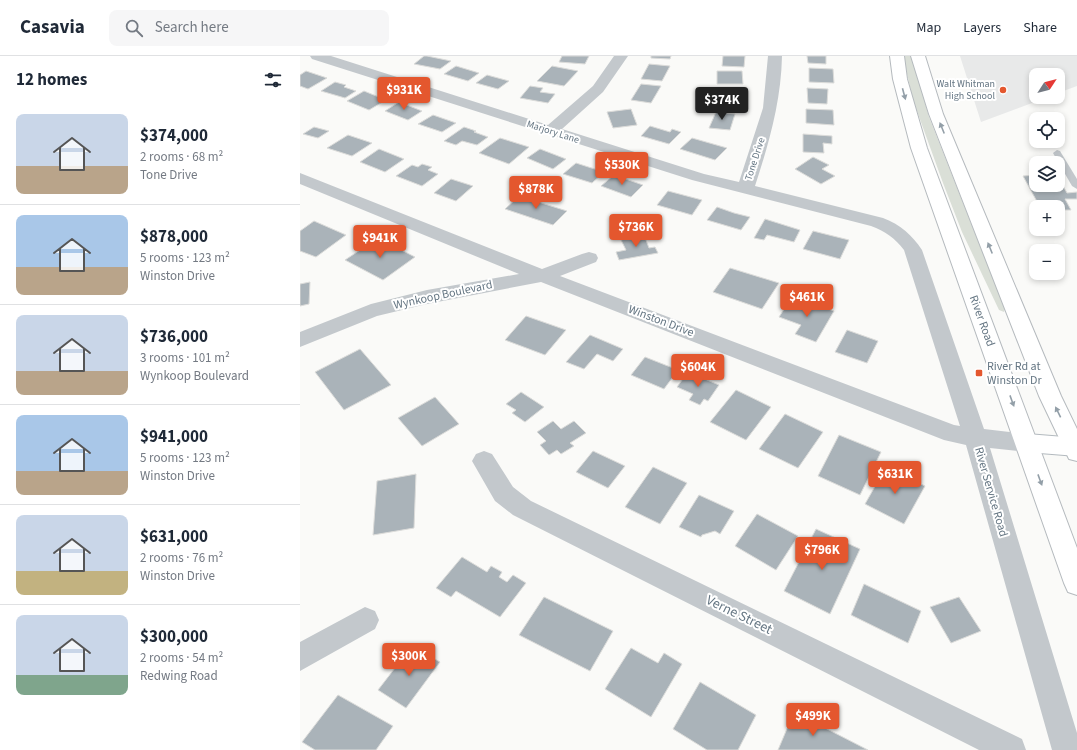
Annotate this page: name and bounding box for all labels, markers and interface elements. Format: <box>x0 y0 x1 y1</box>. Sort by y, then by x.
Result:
search box <box>109 10 389 46</box>
text: Casavia <box>20 14 85 41</box>
icon: search <box>123 17 145 39</box>
text: Search here <box>155 17 229 38</box>
text: Map <box>916 18 941 38</box>
text: Layers <box>963 18 1001 38</box>
text: Share <box>1023 18 1057 38</box>
text: 12 homes <box>16 68 87 92</box>
north arrow <box>1029 68 1065 104</box>
map controls <box>1029 68 1065 280</box>
icon: filters <box>262 69 284 91</box>
pin: $931K <box>376 77 432 111</box>
place label: Walt Whitman High School <box>936 77 995 103</box>
text: $931K <box>386 81 422 99</box>
marker: Walt Whitman High School <box>998 85 1008 95</box>
pin: $374K <box>694 87 750 121</box>
one-way arrow <box>902 88 908 100</box>
text: $374K <box>704 91 740 109</box>
button: locate <box>1029 112 1065 148</box>
street label: Marjory Lane <box>525 117 581 147</box>
one-way arrow <box>938 121 944 133</box>
text: $374,000 <box>140 124 208 148</box>
icon: home <box>48 130 96 178</box>
street label: Tone Drive <box>742 136 769 182</box>
text: 2 rooms · 68 m² <box>140 148 223 166</box>
pin: $530K <box>594 152 650 186</box>
text: $530K <box>604 156 640 174</box>
button: layers <box>1029 156 1065 192</box>
text: Tone Drive <box>140 166 198 184</box>
pin: $878K <box>508 176 564 210</box>
text: $878K <box>518 180 554 198</box>
button: + <box>1029 200 1065 236</box>
pin: $736K <box>608 214 664 248</box>
text: $736K <box>618 218 654 236</box>
text: $878,000 <box>140 225 208 249</box>
pin: $941K <box>352 225 408 259</box>
text: $941K <box>362 229 398 247</box>
icon: home <box>48 231 96 279</box>
one-way arrow <box>987 242 993 254</box>
button: − <box>1029 244 1065 280</box>
text: 5 rooms · 123 m² <box>140 249 230 267</box>
text: Winston Drive <box>140 267 215 285</box>
street label: Wynkoop Boulevard <box>392 276 494 314</box>
pin: $461K <box>779 284 835 318</box>
text: $461K <box>789 288 825 306</box>
street label: River Road <box>965 293 999 349</box>
street label: Winston Drive <box>626 301 696 341</box>
text: $736,000 <box>140 325 208 349</box>
icon: home <box>48 331 96 379</box>
text: 3 rooms · 101 m² <box>140 349 230 367</box>
pin: $604K <box>670 354 726 388</box>
text: $604K <box>680 358 716 376</box>
place label: River Rd at Winston Dr <box>987 358 1042 389</box>
text: Wynkoop Boulevard <box>140 367 249 385</box>
marker: River Rd at Winston Dr <box>974 368 984 378</box>
one-way arrow <box>1009 395 1015 407</box>
one-way arrow <box>1055 406 1061 417</box>
text: $941,000 <box>140 425 208 449</box>
icon: home <box>48 431 96 479</box>
street label: River Service Road <box>970 445 1012 539</box>
text: 5 rooms · 123 m² <box>140 449 230 467</box>
pin: $631K <box>867 461 923 495</box>
text: $631K <box>877 465 913 483</box>
text: Winston Drive <box>140 467 215 485</box>
one-way arrow <box>1038 474 1044 486</box>
text: $631,000 <box>140 525 208 549</box>
icon: home <box>48 531 96 579</box>
pin: $796K <box>794 537 850 571</box>
text: $796K <box>804 541 840 559</box>
text: 2 rooms · 76 m² <box>140 549 223 567</box>
text: Winston Drive <box>140 567 215 585</box>
street label: Verne Street <box>703 590 776 640</box>
text: $300,000 <box>140 625 208 649</box>
icon: home <box>48 631 96 679</box>
pin: $300K <box>381 643 437 677</box>
text: $300K <box>391 647 427 665</box>
text: 2 rooms · 54 m² <box>140 649 223 667</box>
text: Redwing Road <box>140 667 218 685</box>
pin: $499K <box>785 703 841 737</box>
text: $499K <box>795 707 831 725</box>

